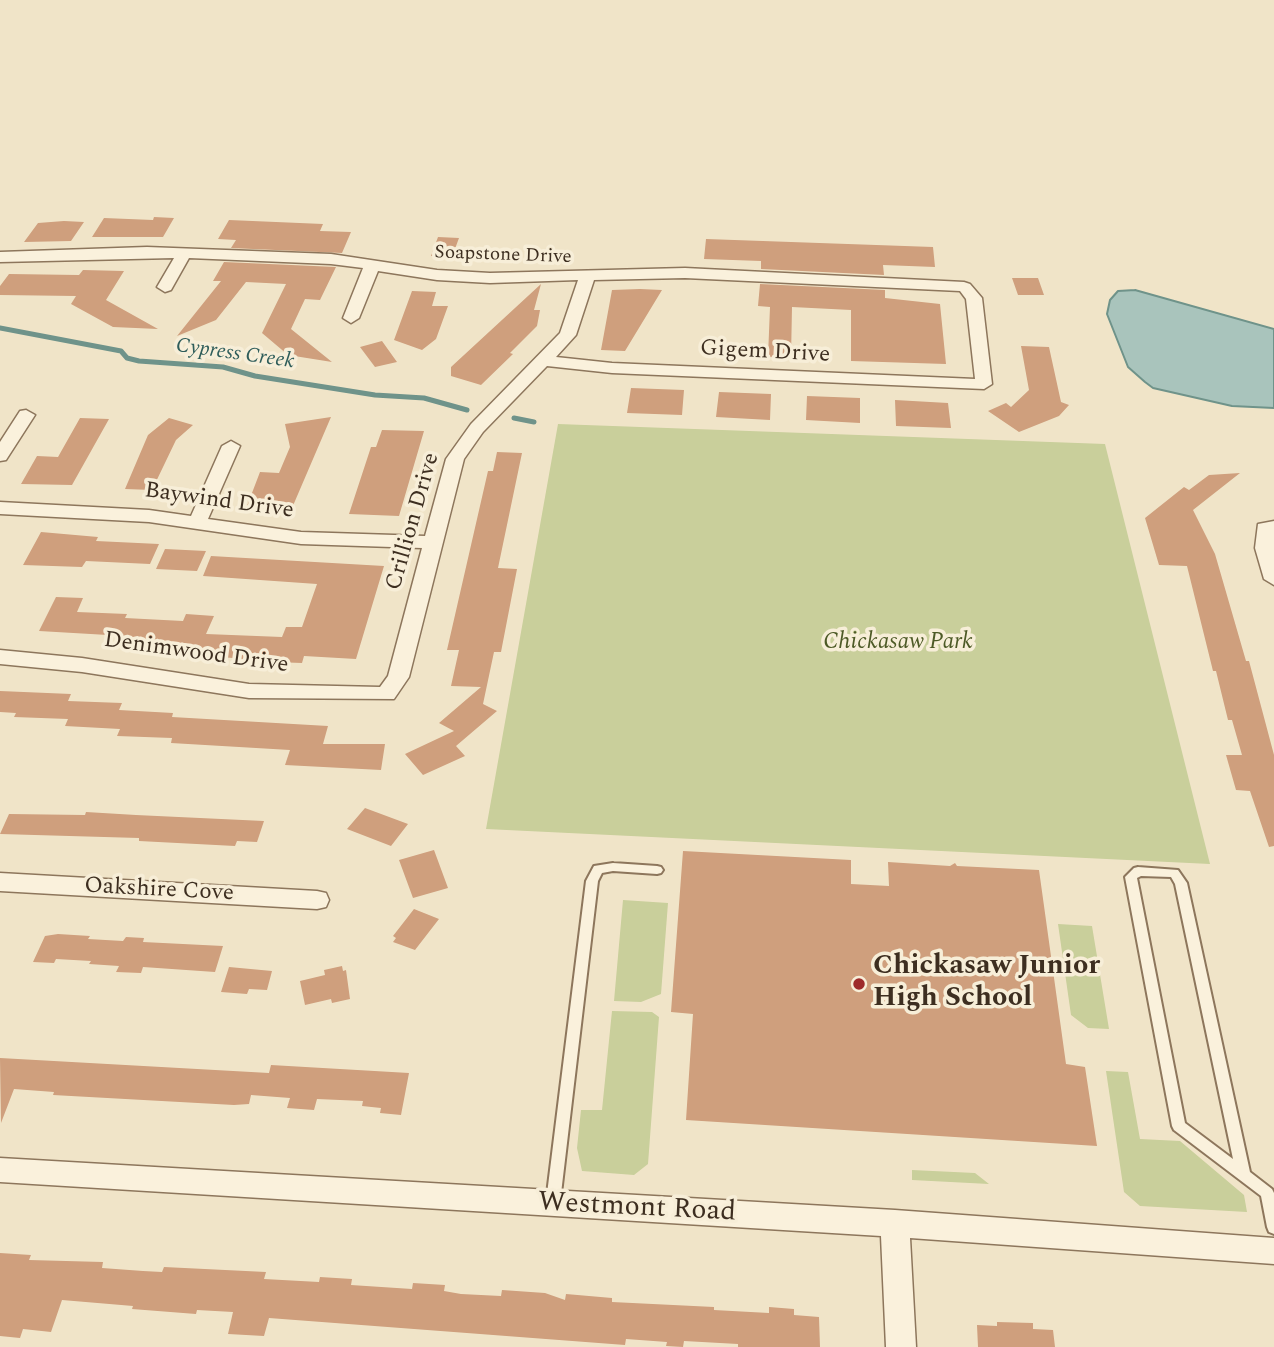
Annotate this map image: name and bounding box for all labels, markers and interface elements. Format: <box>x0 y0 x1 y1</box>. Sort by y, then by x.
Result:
street label: Soapstone Drive <box>434 242 572 270</box>
water label: Cypress Creek <box>174 334 296 376</box>
street label: Gigem Drive <box>699 336 831 370</box>
street label: Crillion Drive <box>381 450 447 594</box>
street label: Baywind Drive <box>143 478 295 526</box>
street label: Denimwood Drive <box>102 627 290 681</box>
park label: Chickasaw Park <box>823 629 973 657</box>
street label: Oakshire Cove <box>83 873 235 909</box>
place label: Chickasaw Junior High School <box>873 951 1100 1017</box>
marker: Chickasaw Junior High School <box>851 976 867 992</box>
street label: Westmont Road <box>537 1187 737 1231</box>

